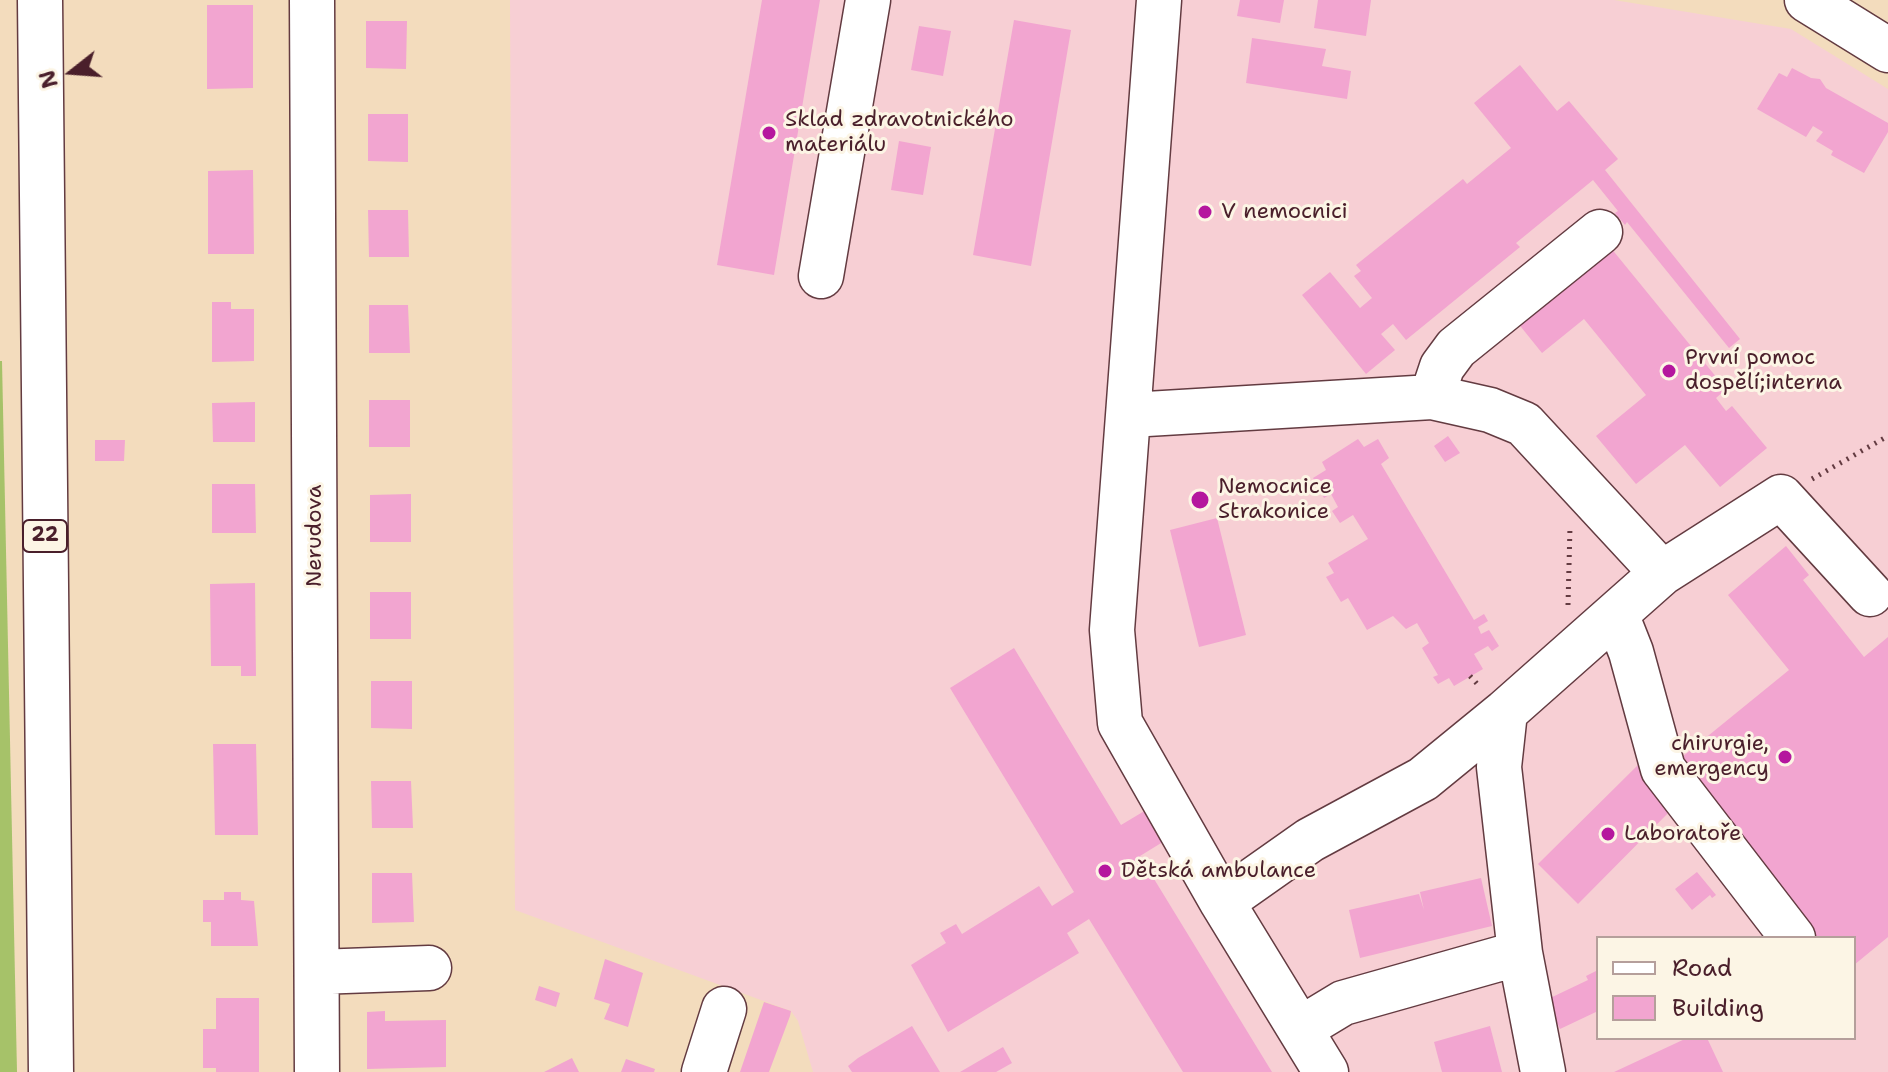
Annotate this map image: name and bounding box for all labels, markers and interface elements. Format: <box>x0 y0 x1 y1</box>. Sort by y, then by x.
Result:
north arrow <box>32 32 112 112</box>
text: N <box>32 67 65 92</box>
place label: Sklad zdravotnického materiálu <box>785 107 1014 158</box>
marker: Sklad zdravotnického materiálu <box>760 124 778 142</box>
place label: V nemocnici <box>1221 199 1348 225</box>
marker: V nemocnici <box>1196 203 1214 221</box>
place label: První pomoc dospělí;interna <box>1685 345 1842 396</box>
marker: První pomoc dospělí;interna <box>1660 362 1678 380</box>
place label: Nemocnice Strakonice <box>1218 474 1332 526</box>
street label: Nerudova <box>302 485 328 587</box>
marker: Nemocnice Strakonice <box>1189 489 1211 511</box>
road number: 22 <box>23 520 67 552</box>
place label: chirurgie, emergency <box>1654 731 1769 782</box>
marker: chirurgie, emergency <box>1776 748 1794 766</box>
place label: Laboratoře <box>1624 821 1741 847</box>
marker: Laboratoře <box>1599 825 1617 843</box>
place label: Dětská ambulance <box>1121 858 1316 884</box>
marker: Dětská ambulance <box>1096 862 1114 880</box>
legend <box>1596 936 1856 1040</box>
text: Road <box>1672 952 1732 984</box>
text: Building <box>1672 992 1764 1024</box>

